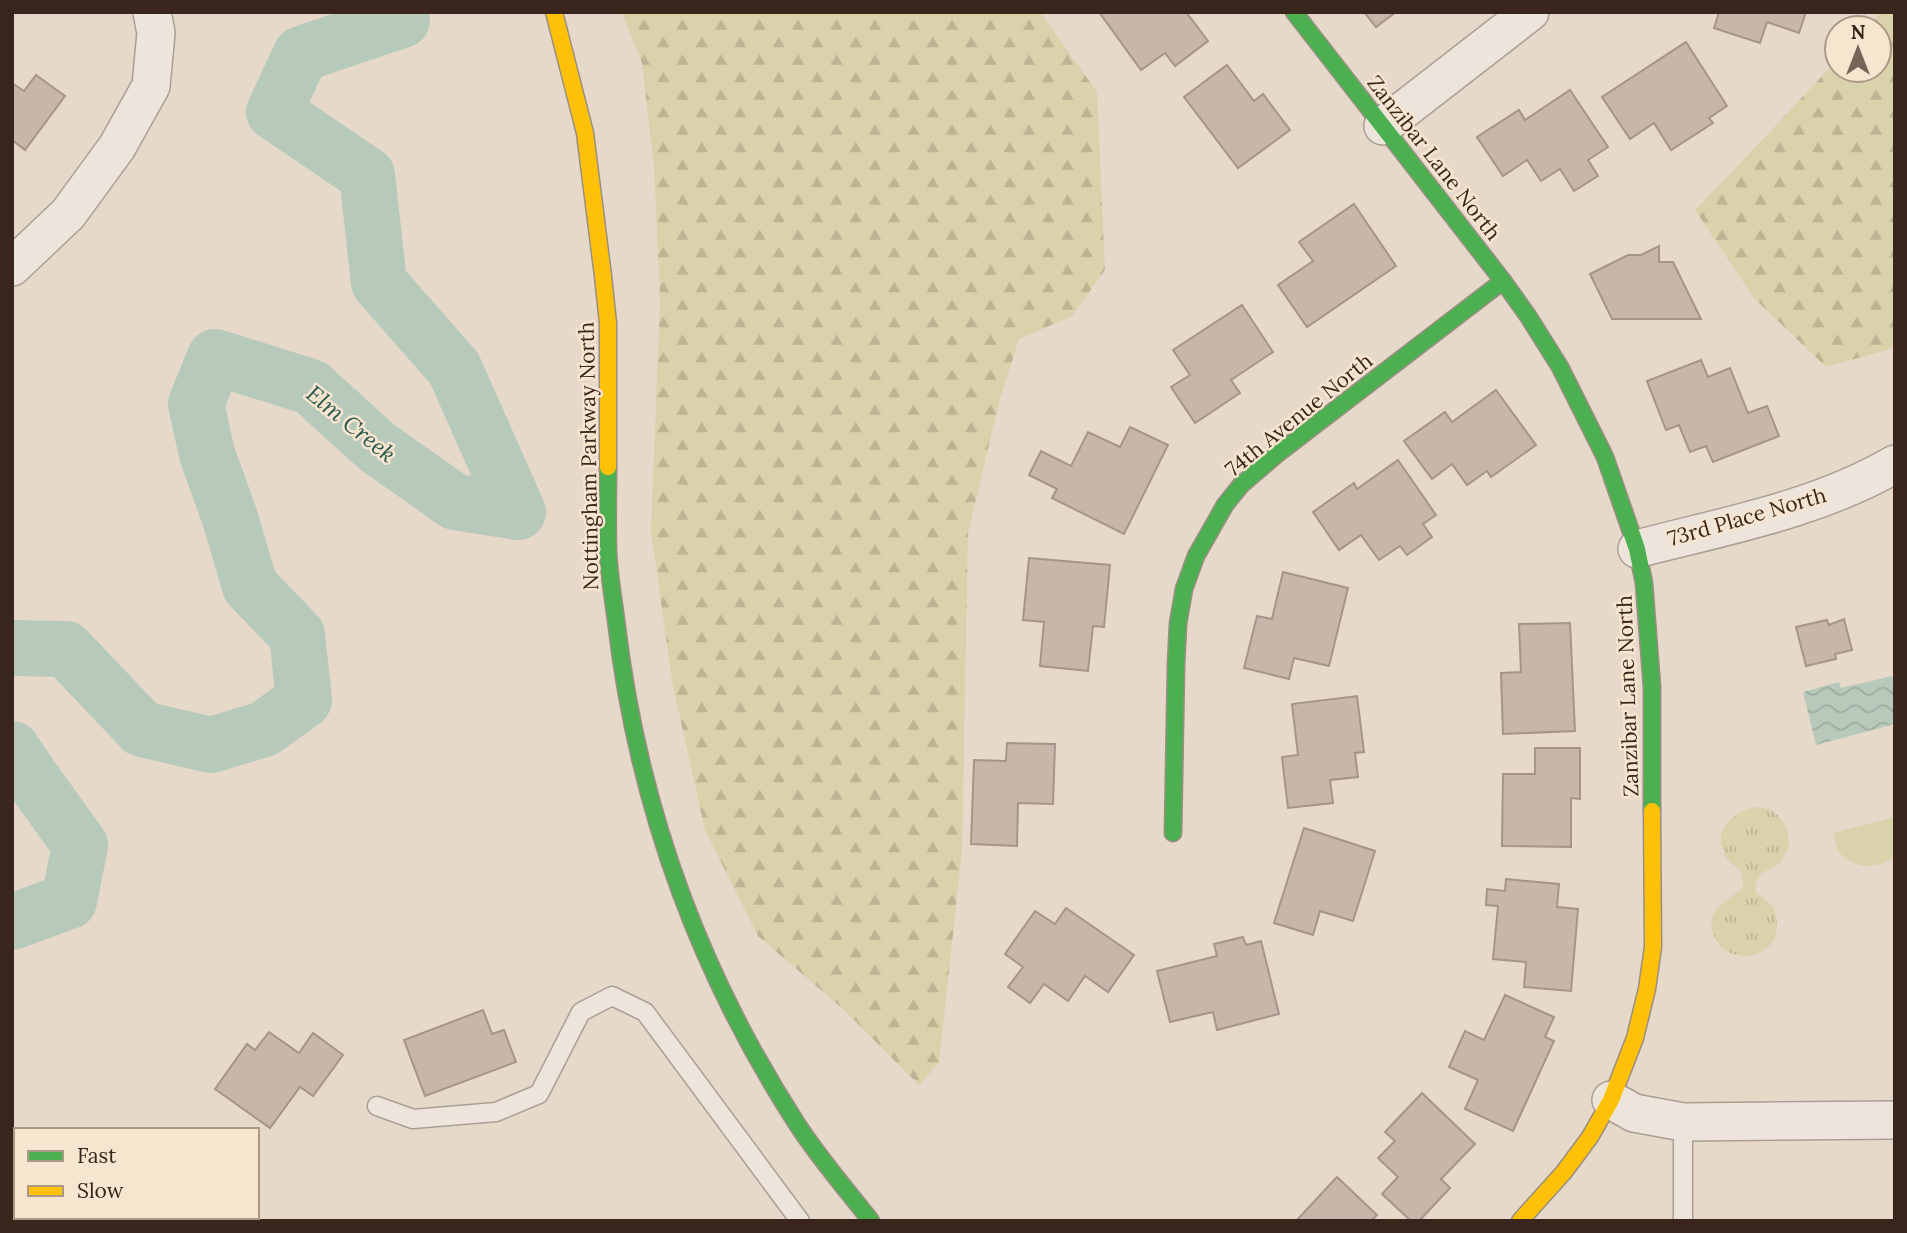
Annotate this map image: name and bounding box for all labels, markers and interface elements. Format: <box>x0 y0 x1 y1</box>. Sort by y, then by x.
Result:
north arrow <box>1823 14 1893 84</box>
text: N <box>1851 20 1866 44</box>
street label: Zanzibar Lane North <box>1362 70 1507 246</box>
street label: Nottingham Parkway North <box>573 321 604 591</box>
street label: 74th Avenue North <box>1220 347 1378 482</box>
water label: Elm Creek <box>301 379 402 469</box>
street label: 73rd Place North <box>1665 481 1829 552</box>
street label: Zanzibar Lane North <box>1610 595 1645 797</box>
legend <box>14 1128 259 1219</box>
text: Fast <box>77 1142 117 1169</box>
text: Slow <box>77 1177 124 1204</box>

